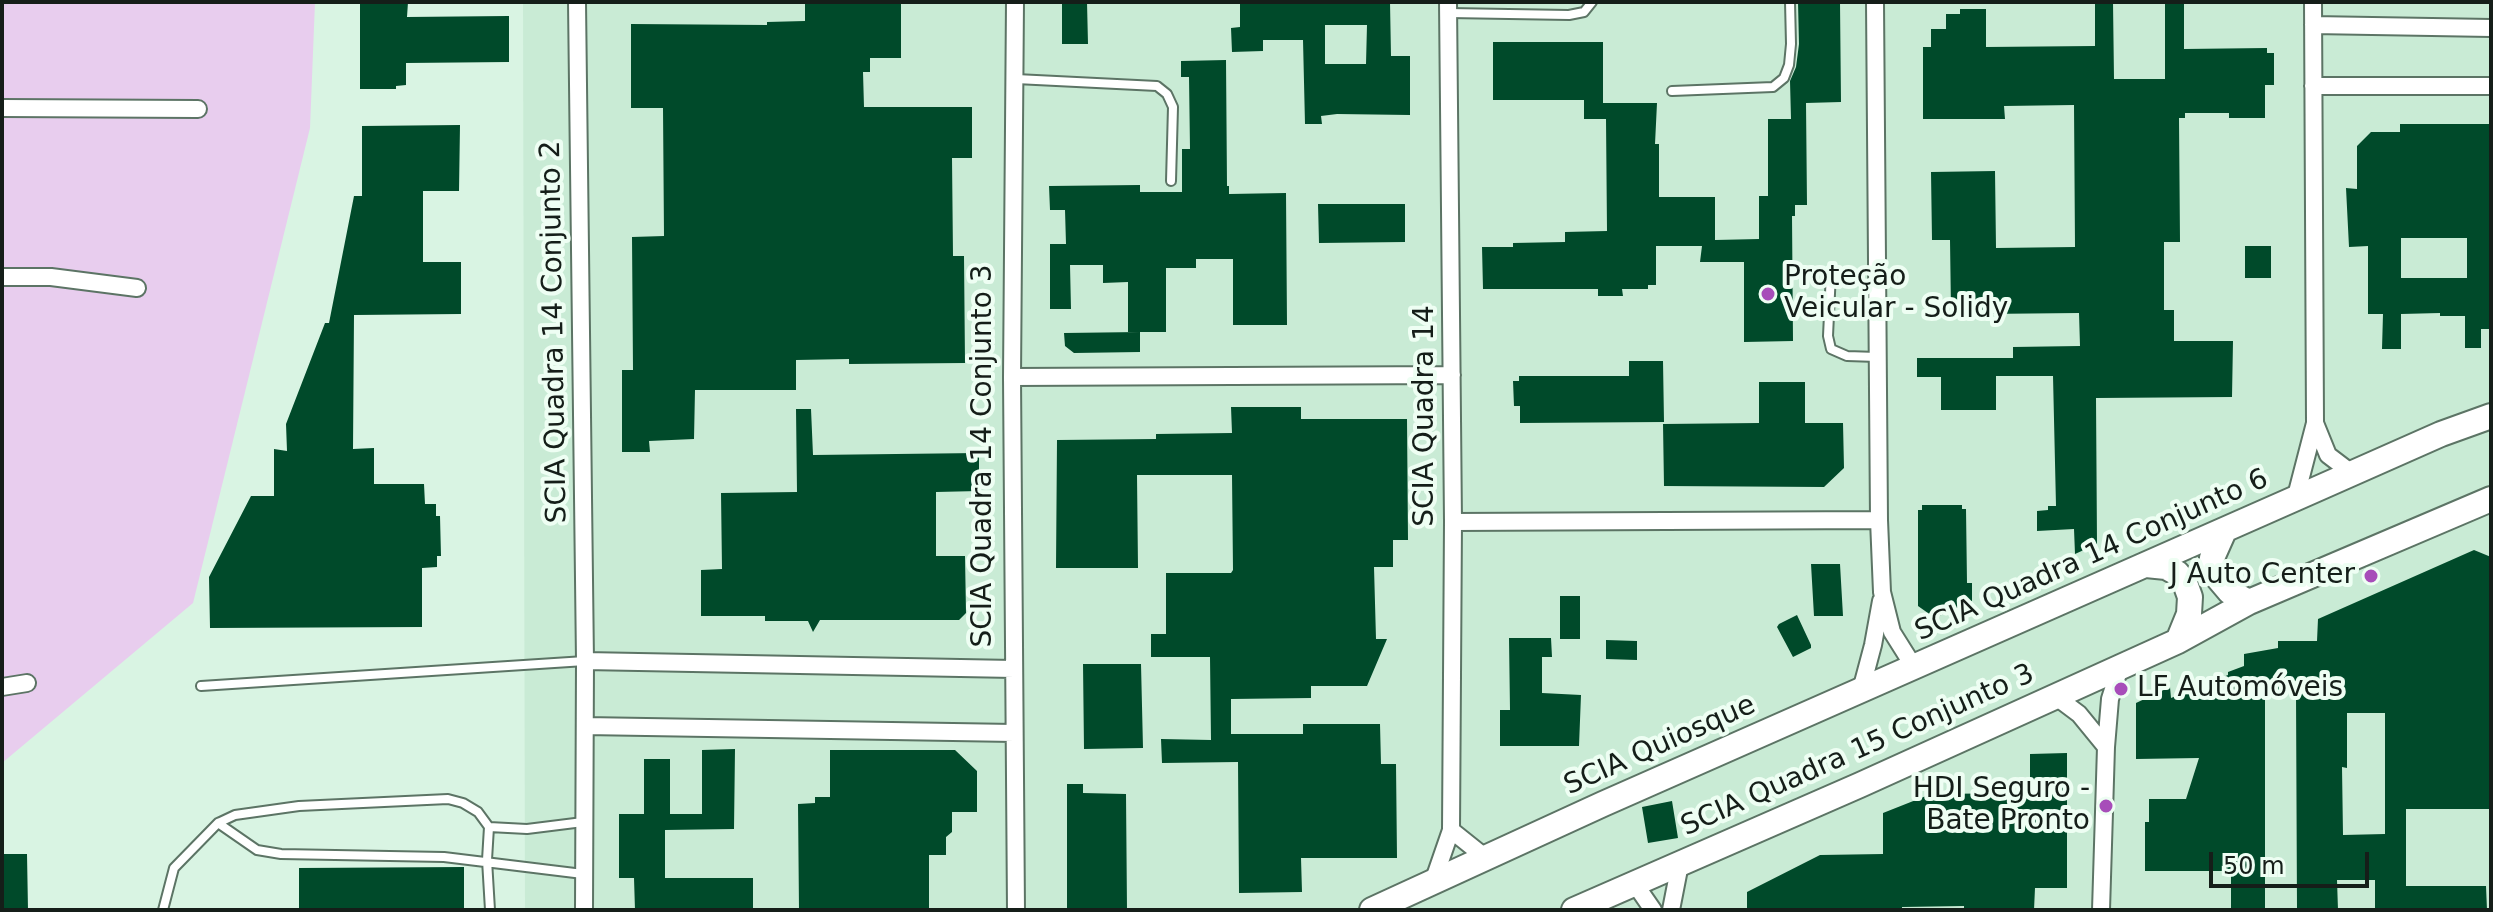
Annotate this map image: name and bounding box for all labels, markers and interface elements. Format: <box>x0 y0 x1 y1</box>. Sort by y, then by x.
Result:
street label: SCIA Quadra 14 Conjunto 2 <box>535 140 575 524</box>
place label: Proteção Veicular - Solidy <box>1784 261 2008 327</box>
street label: SCIA Quadra 14 Conjunto 3 <box>967 265 1001 647</box>
marker: Proteção Veicular - Solidy <box>1759 285 1777 303</box>
street label: SCIA Quadra 14 <box>1409 305 1443 527</box>
street label: SCIA Quadra 14 Conjunto 6 <box>1910 463 2274 649</box>
place label: J Auto Center <box>2170 559 2355 593</box>
marker: J Auto Center <box>2362 567 2380 585</box>
street label: SCIA Quadra 15 Conjunto 3 <box>1676 658 2040 844</box>
place label: LF Automóveis <box>2137 672 2343 706</box>
marker: LF Automóveis <box>2112 680 2130 698</box>
street label: SCIA Quiosque <box>1559 689 1761 803</box>
place label: HDI Seguro - Bate Pronto <box>1913 773 2090 839</box>
marker: HDI Seguro - Bate Pronto <box>2097 797 2115 815</box>
scale bar <box>2213 836 2373 886</box>
text: 50 m <box>2223 852 2285 880</box>

